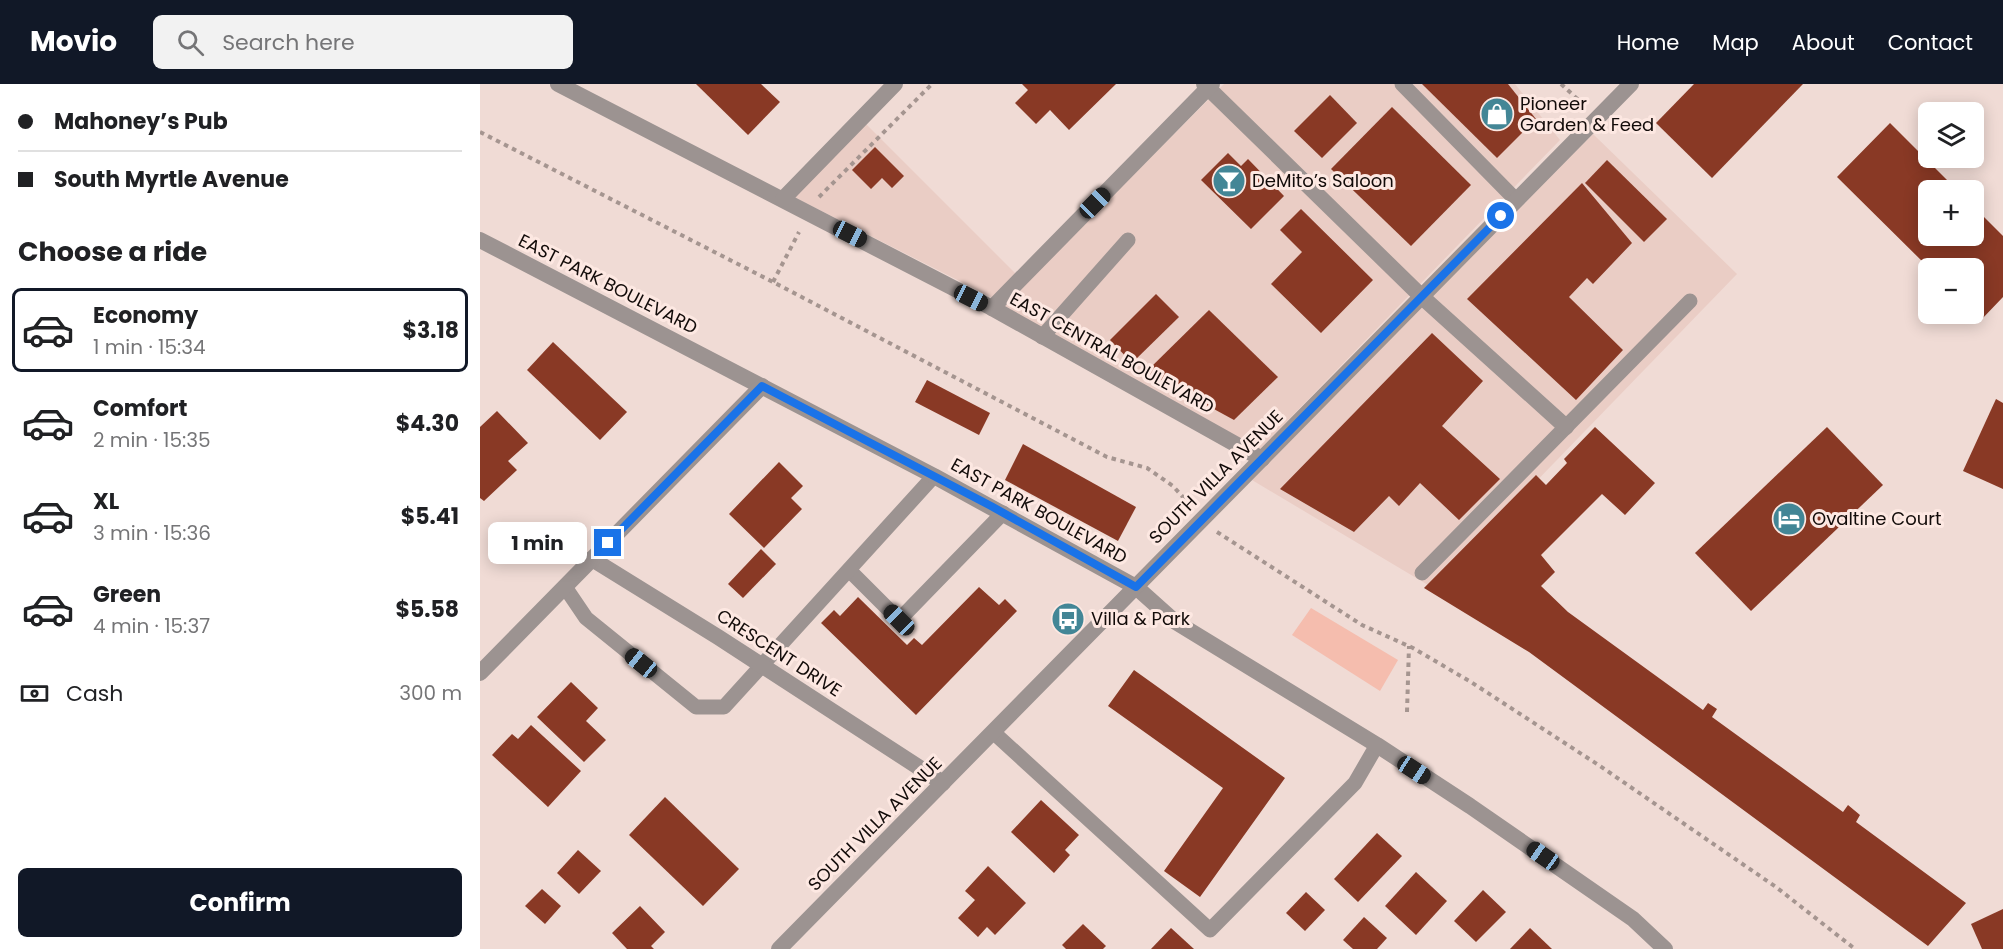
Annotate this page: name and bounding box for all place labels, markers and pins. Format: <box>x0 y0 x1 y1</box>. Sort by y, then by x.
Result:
place label: Pioneer Garden & Feed <box>1520 91 1654 137</box>
shop icon: Pioneer Garden & Feed <box>1479 96 1515 132</box>
bar icon: DeMito’s Saloon <box>1211 163 1247 199</box>
place label: DeMito’s Saloon <box>1252 168 1394 193</box>
hotel icon: Ovaltine Court <box>1771 501 1807 537</box>
place label: Ovaltine Court <box>1812 506 1942 531</box>
bus stop icon: Villa & Park <box>1050 601 1086 637</box>
place label: Villa & Park <box>1091 606 1191 631</box>

